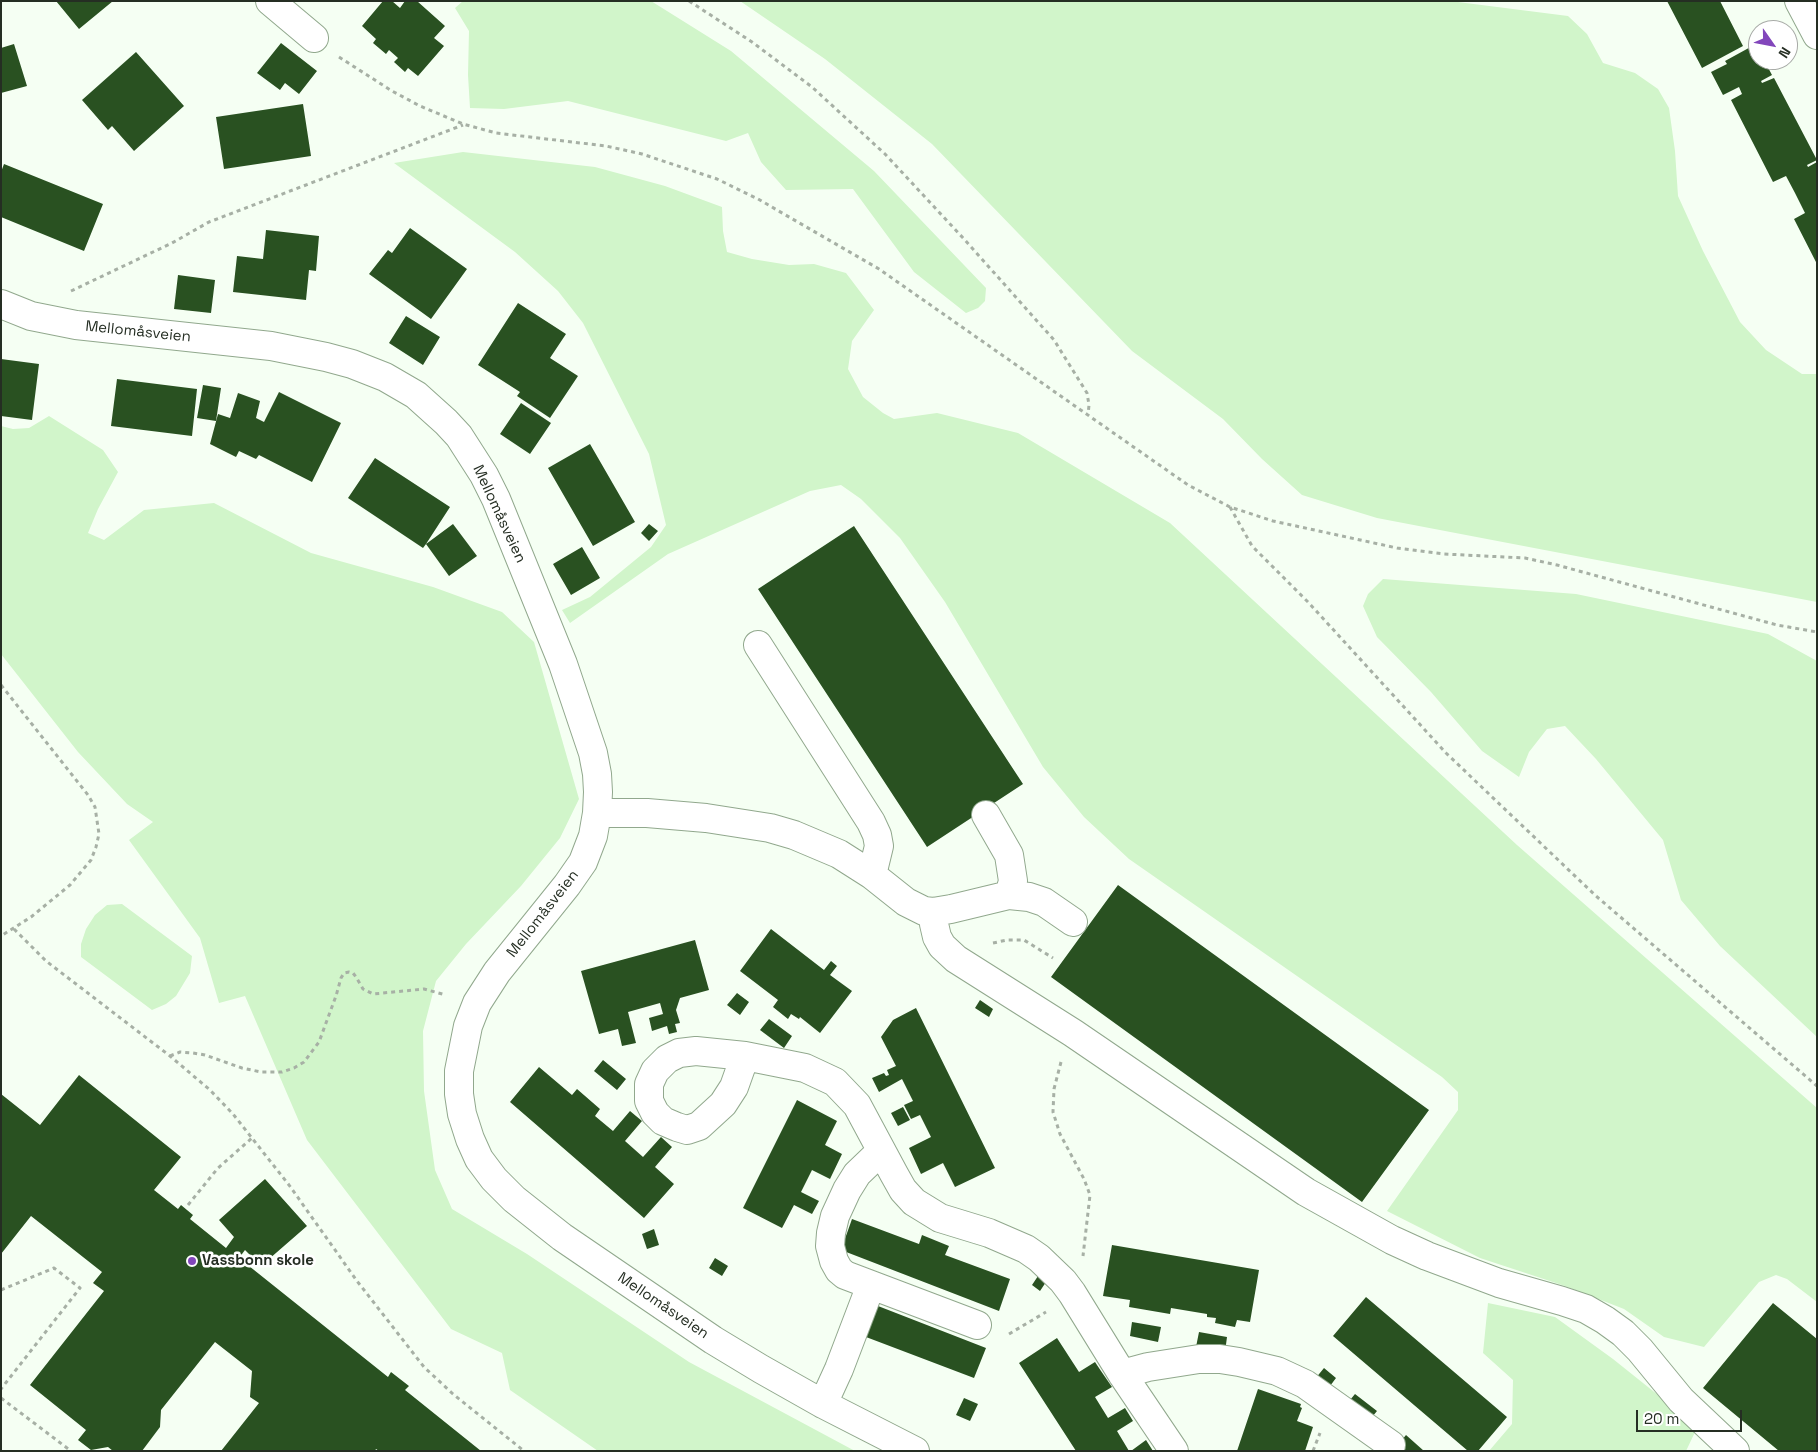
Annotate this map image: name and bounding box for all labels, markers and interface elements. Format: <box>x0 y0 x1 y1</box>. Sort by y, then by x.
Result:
north arrow <box>1748 20 1798 70</box>
text: N <box>1775 44 1795 61</box>
street label: Mellomåsveien <box>84 318 192 346</box>
street label: Mellomåsveien <box>468 462 530 566</box>
street label: Mellomåsveien <box>503 867 583 961</box>
place label: Vassbonn skole <box>202 1252 314 1270</box>
marker: Vassbonn skole <box>186 1255 198 1267</box>
street label: Mellomåsveien <box>614 1269 712 1343</box>
scale bar <box>1638 1400 1744 1432</box>
text: 20 m <box>1644 1409 1679 1428</box>

